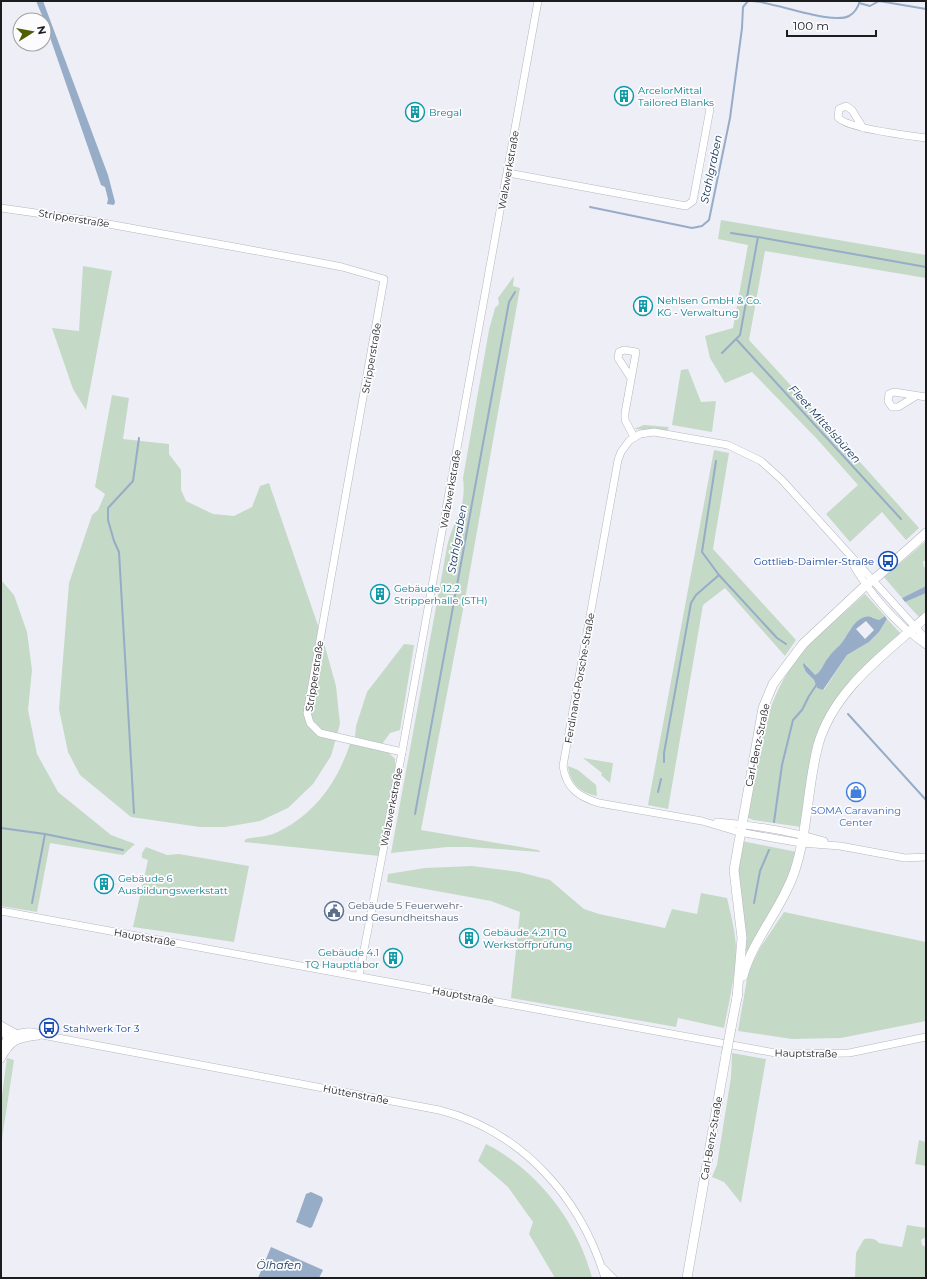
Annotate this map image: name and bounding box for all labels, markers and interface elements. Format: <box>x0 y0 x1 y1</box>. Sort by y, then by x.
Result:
north arrow <box>12 12 52 52</box>
scale bar <box>787 12 876 38</box>
text: 100 m <box>793 18 829 33</box>
text: N <box>34 24 50 36</box>
place label: ArcelorMittal Tailored Blanks <box>638 84 714 109</box>
building icon: ArcelorMittal Tailored Blanks <box>613 85 635 107</box>
building icon: Bregal <box>404 101 426 123</box>
place label: Bregal <box>429 106 462 119</box>
street label: Walzwerkstraße <box>495 130 522 210</box>
water label: Stahlgraben <box>697 133 725 205</box>
street label: Stripperstraße <box>38 206 110 231</box>
place label: Nehlsen GmbH & Co. KG - Verwaltung <box>657 294 761 319</box>
building icon: Nehlsen GmbH & Co. KG - Verwaltung <box>632 295 654 317</box>
street label: Stripperstraße <box>359 322 384 394</box>
water label: Fleet Mittelsbüren <box>786 382 864 466</box>
street label: Walzwerkstraße <box>437 449 464 529</box>
water label: Stahlgraben <box>444 503 470 575</box>
bus stop icon: Gottlieb-Daimler-Straße <box>877 550 899 572</box>
place label: Gottlieb-Daimler-Straße <box>754 555 874 568</box>
place label: Gebäude 12.2 Stripperhalle (STH) <box>394 582 488 607</box>
building icon: Gebäude 12.2 Stripperhalle (STH) <box>369 583 391 605</box>
street label: Ferdinand-Porsche-Straße <box>562 612 597 744</box>
street label: Stripperstraße <box>302 640 327 712</box>
street label: Carl-Benz-Straße <box>742 702 773 788</box>
street label: Walzwerkstraße <box>378 767 405 847</box>
shop icon: SOMA Caravaning Center <box>845 781 867 803</box>
place label: SOMA Caravaning Center <box>811 804 901 829</box>
place label: Gebäude 6 Ausbildungswerkstatt <box>118 872 228 897</box>
building icon: Gebäude 6 Ausbildungswerkstatt <box>93 873 115 895</box>
place label: Gebäude 5 Feuerwehr- und Gesundheitshaus <box>348 899 463 924</box>
public building icon: Gebäude 5 Feuerwehr- und Gesundheitshaus <box>323 900 345 922</box>
street label: Hauptstraße <box>113 926 177 949</box>
place label: Gebäude 4.21 TQ Werkstoffprüfung <box>483 926 572 951</box>
building icon: Gebäude 4.21 TQ Werkstoffprüfung <box>458 927 480 949</box>
place label: Gebäude 4.1 TQ Hauptlabor <box>305 946 379 971</box>
building icon: Gebäude 4.1 TQ Hauptlabor <box>382 947 404 969</box>
street label: Hauptstraße <box>431 984 495 1007</box>
bus stop icon: Stahlwerk Tor 3 <box>38 1017 60 1039</box>
place label: Stahlwerk Tor 3 <box>63 1022 140 1035</box>
street label: Hauptstraße <box>774 1046 837 1061</box>
street label: Hüttenstraße <box>322 1082 390 1107</box>
street label: Carl-Benz-Straße <box>698 1095 725 1181</box>
water label: Ölhafen <box>257 1258 301 1272</box>

